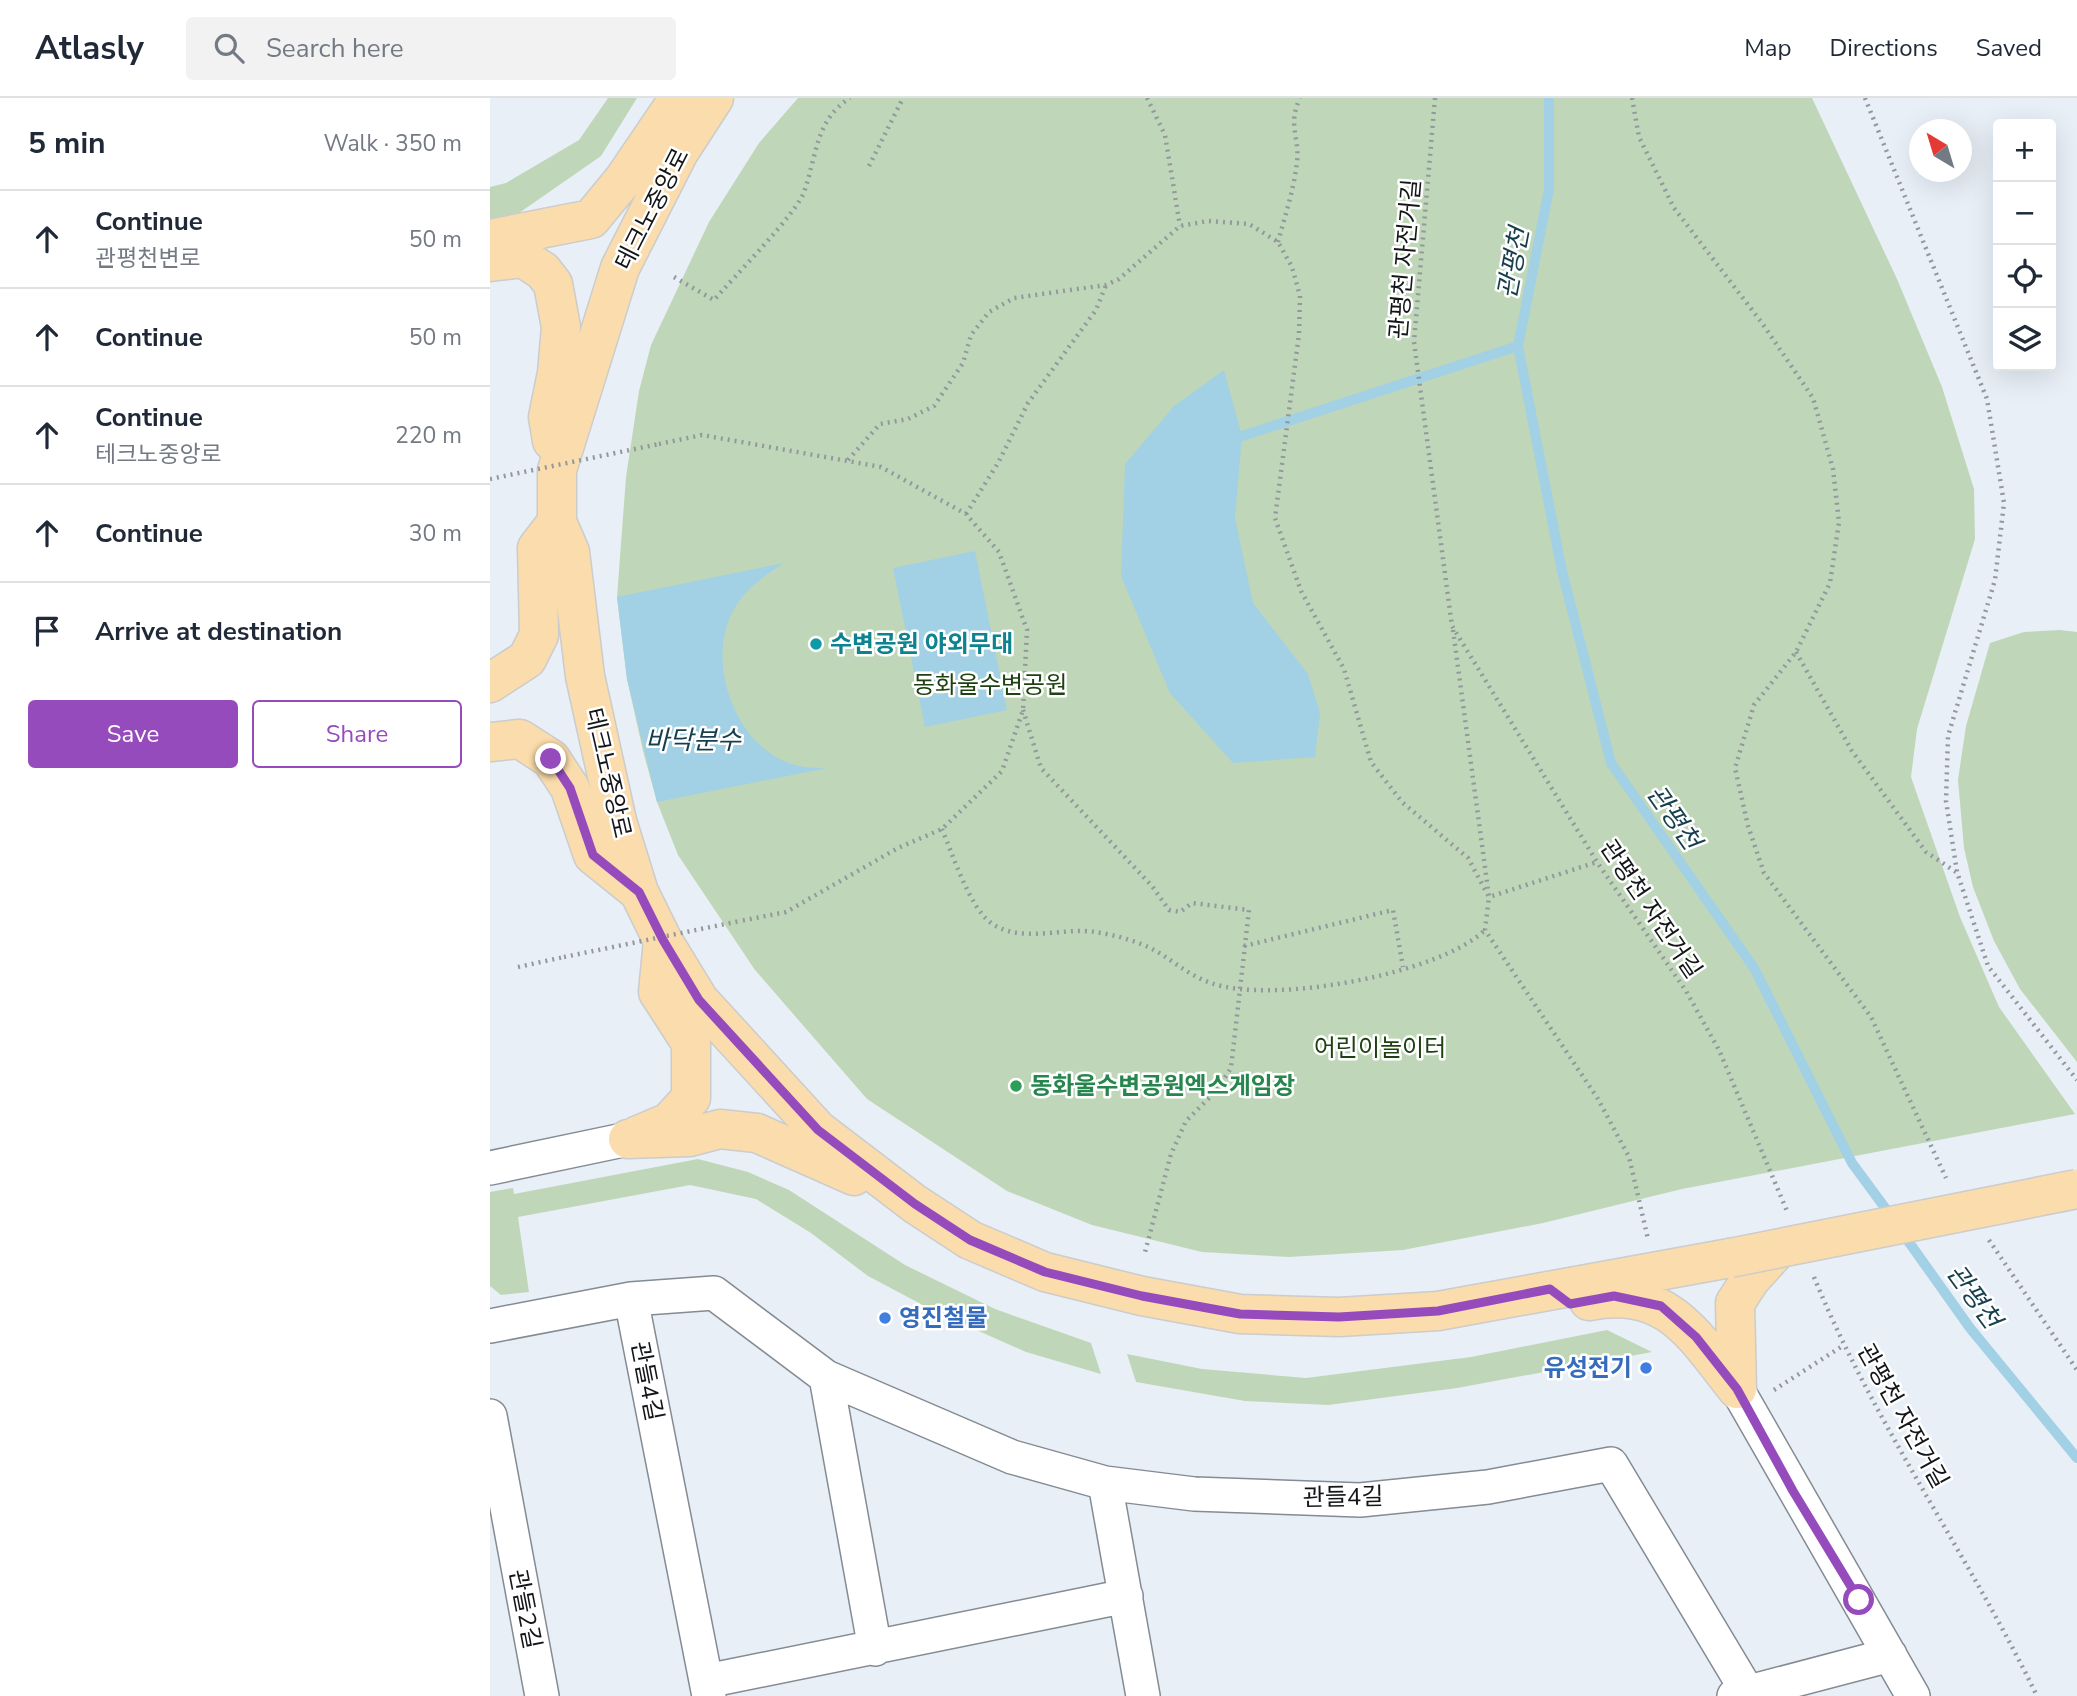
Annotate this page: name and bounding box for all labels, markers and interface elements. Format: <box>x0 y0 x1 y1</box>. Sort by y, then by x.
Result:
search box <box>186 17 676 80</box>
text: Atlasly <box>35 26 144 71</box>
icon: search <box>210 29 248 67</box>
text: Search here <box>266 31 404 66</box>
text: Map <box>1744 32 1791 64</box>
text: Directions <box>1829 32 1938 64</box>
text: Saved <box>1976 32 2042 64</box>
north arrow <box>1909 119 1972 182</box>
map controls <box>1993 119 2056 371</box>
button: + <box>1993 119 2056 182</box>
text: 5 min <box>28 123 106 164</box>
text: Walk · 350 m <box>323 128 462 159</box>
street label: 테크노중앙로 <box>608 143 696 275</box>
street label: 관평천 자전거길 <box>1382 178 1428 340</box>
button: − <box>1993 182 2056 245</box>
text: Continue <box>95 204 203 239</box>
icon: ahead <box>28 220 66 258</box>
water label: 관평천 <box>1489 222 1538 302</box>
text: 50 m <box>409 224 462 255</box>
text: 관평천변로 <box>95 243 201 274</box>
button: locate <box>1993 245 2056 308</box>
button: layers <box>1993 308 2056 371</box>
icon: ahead <box>28 318 66 356</box>
text: Continue <box>95 320 203 355</box>
text: 50 m <box>409 322 462 353</box>
text: Continue <box>95 400 203 435</box>
icon: ahead <box>28 416 66 454</box>
text: 220 m <box>395 420 462 451</box>
text: 테크노중앙로 <box>95 439 222 470</box>
icon: ahead <box>28 514 66 552</box>
text: Continue <box>95 516 203 551</box>
text: 30 m <box>409 518 462 549</box>
icon: arrive <box>28 612 66 650</box>
text: Arrive at destination <box>95 614 342 649</box>
place label: 수변공원 야외무대 <box>830 628 1013 660</box>
marker: 수변공원 야외무대 <box>808 636 824 652</box>
park label: 동화울수변공원 <box>913 669 1067 701</box>
button: Save <box>28 700 238 768</box>
button: Share <box>252 700 462 768</box>
street label: 테크노중앙로 <box>578 705 638 841</box>
water label: 바닥분수 <box>645 723 742 758</box>
route end <box>535 743 566 774</box>
water label: 관평천 <box>1639 778 1710 859</box>
street label: 관평천 자전거길 <box>1593 833 1709 985</box>
park label: 어린이놀이터 <box>1314 1032 1446 1064</box>
place label: 동화울수변공원엑스게임장 <box>1030 1070 1295 1102</box>
marker: 동화울수변공원엑스게임장 <box>1008 1078 1024 1094</box>
water label: 관평천 <box>1938 1257 2011 1338</box>
place label: 영진철물 <box>899 1302 987 1334</box>
marker: 영진철물 <box>877 1310 893 1326</box>
street label: 관들4길 <box>624 1338 670 1424</box>
street label: 관평천 자전거길 <box>1850 1338 1956 1494</box>
place label: 유성전기 <box>1544 1352 1632 1384</box>
marker: 유성전기 <box>1638 1360 1654 1376</box>
street label: 관들4길 <box>1302 1480 1384 1514</box>
street label: 관들2길 <box>502 1566 548 1652</box>
route start <box>1843 1584 1874 1615</box>

